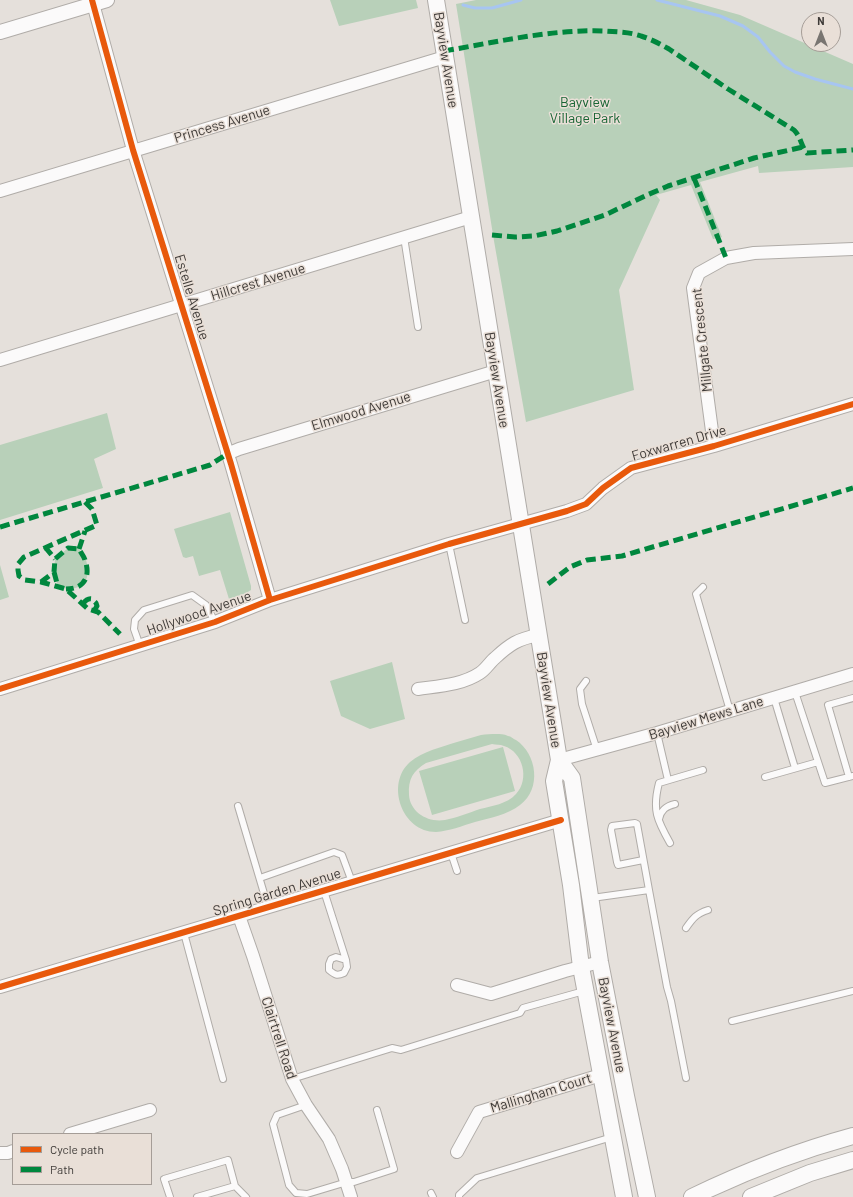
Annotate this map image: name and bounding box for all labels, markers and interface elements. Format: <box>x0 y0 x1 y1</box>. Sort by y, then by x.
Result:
street label: Bayview Avenue <box>430 11 462 109</box>
north arrow <box>801 12 841 52</box>
text: N <box>817 14 825 27</box>
park label: Bayview Village Park <box>550 94 620 126</box>
street label: Princess Avenue <box>172 101 272 147</box>
street label: Estelle Avenue <box>171 252 213 342</box>
street label: Hillcrest Avenue <box>209 260 307 304</box>
street label: Millgate Crescent <box>688 287 716 393</box>
street label: Bayview Avenue <box>481 331 513 429</box>
street label: Elmwood Avenue <box>309 388 413 434</box>
street label: Foxwarren Drive <box>630 421 728 465</box>
street label: Hollywood Avenue <box>144 587 254 639</box>
street label: Bayview Avenue <box>533 651 565 749</box>
street label: Bayview Mews Lane <box>647 693 765 743</box>
street label: Spring Garden Avenue <box>211 865 343 919</box>
street label: Bayview Avenue <box>594 976 630 1074</box>
street label: Clairtrell Road <box>258 995 300 1081</box>
street label: Mallingham Court <box>488 1070 594 1116</box>
legend <box>12 1133 152 1185</box>
text: Cycle path <box>50 1142 104 1156</box>
text: Path <box>50 1162 74 1176</box>

